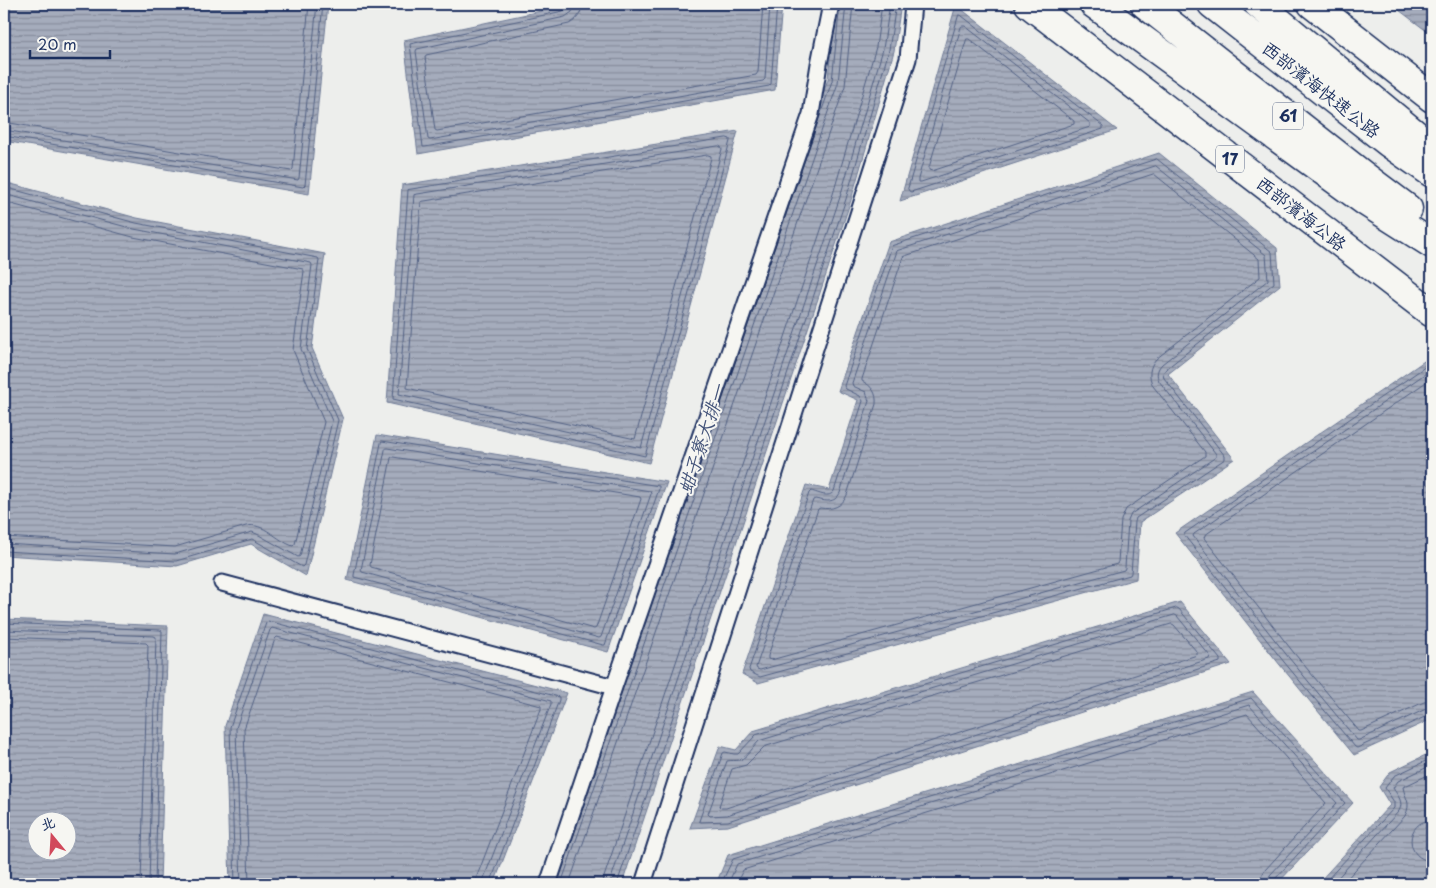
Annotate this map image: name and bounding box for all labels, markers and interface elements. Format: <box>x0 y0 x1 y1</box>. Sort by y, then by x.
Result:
scale bar <box>30 28 110 60</box>
text: 20 m <box>38 32 77 55</box>
street label: 西部濱海快速公路 <box>1257 34 1387 144</box>
road number: 61 <box>1273 102 1303 130</box>
road number: 17 <box>1216 146 1244 172</box>
street label: 西部濱海公路 <box>1251 169 1353 257</box>
water label: 蚶子寮大排一 <box>670 379 732 497</box>
north arrow <box>28 810 78 860</box>
text: 北 <box>38 811 58 835</box>

